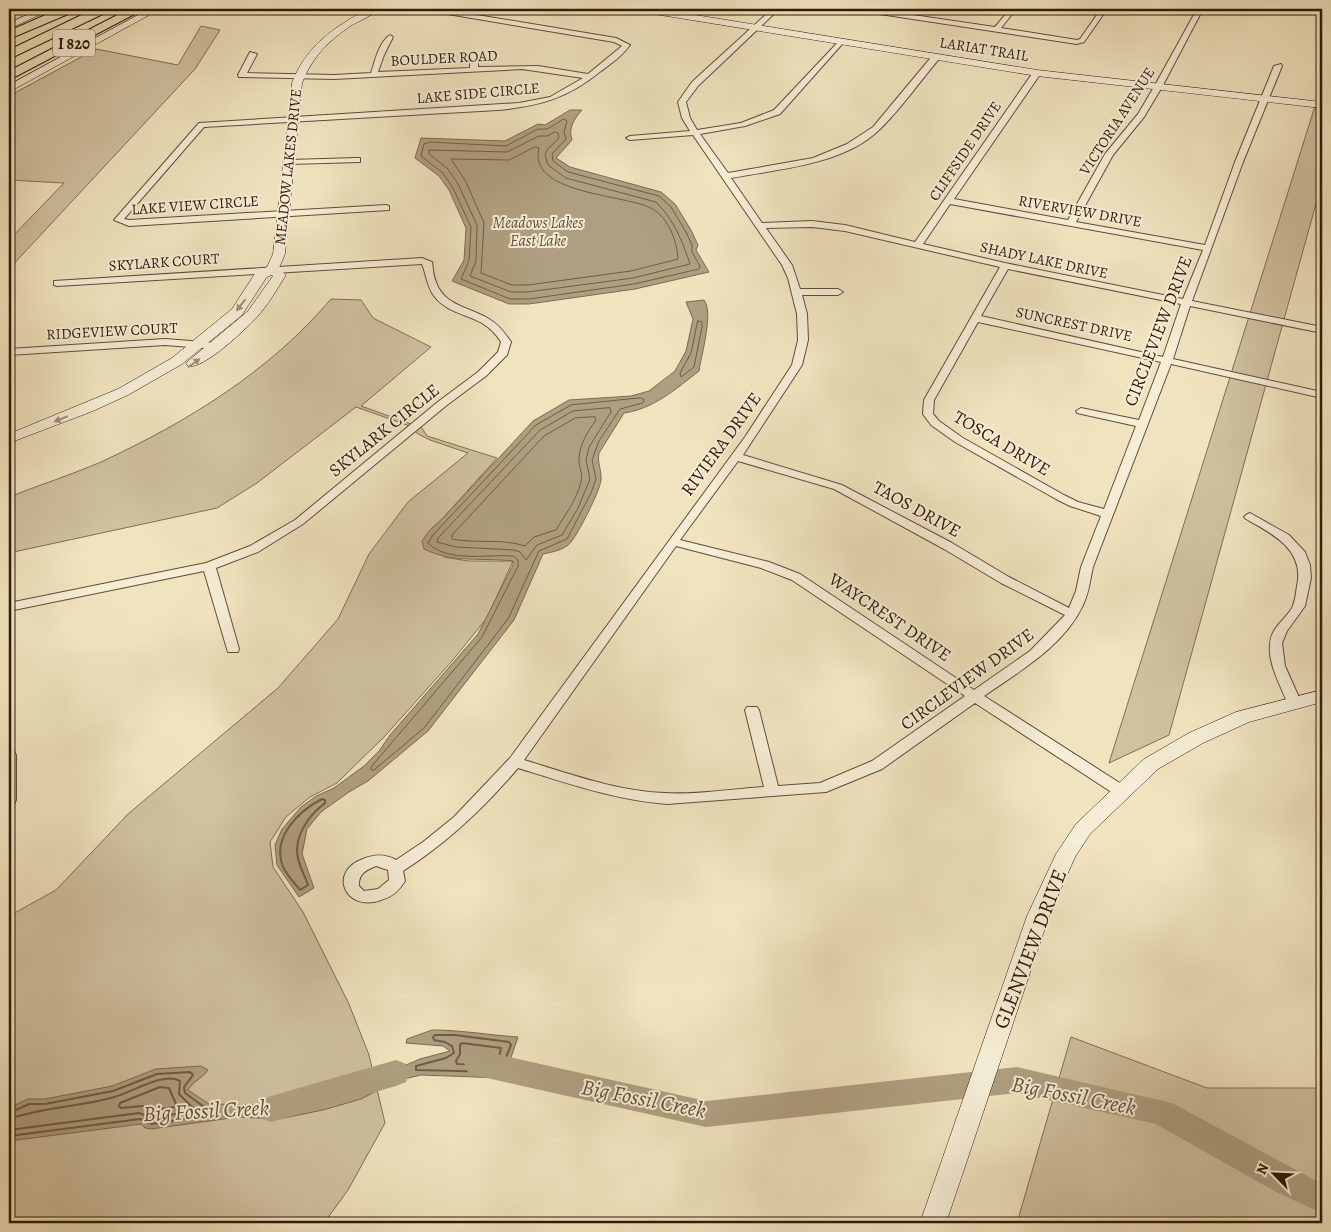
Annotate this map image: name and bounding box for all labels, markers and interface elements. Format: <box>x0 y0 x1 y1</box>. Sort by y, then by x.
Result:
road number: I 820 <box>53 29 95 56</box>
street label: LARIAT TRAIL <box>938 32 1030 66</box>
street label: BOULDER ROAD <box>390 45 498 71</box>
street label: VICTORIA AVENUE <box>1074 63 1159 180</box>
street label: LAKE SIDE CIRCLE <box>416 78 540 108</box>
street label: MEADOW LAKES DRIVE <box>270 88 306 246</box>
street label: CLIFFSIDE DRIVE <box>924 97 1006 205</box>
street label: RIVERVIEW DRIVE <box>1017 190 1143 232</box>
street label: LAKE VIEW CIRCLE <box>131 191 259 219</box>
water label: Meadows Lakes East Lake <box>493 212 584 252</box>
street label: SHADY LAKE DRIVE <box>978 237 1110 283</box>
street label: SKYLARK COURT <box>108 248 221 276</box>
street label: CIRCLEVIEW DRIVE <box>1118 252 1198 410</box>
one-way arrow <box>236 299 247 312</box>
street label: SUNCREST DRIVE <box>1014 302 1134 346</box>
street label: RIDGEVIEW COURT <box>46 318 179 344</box>
one-way arrow <box>187 357 200 368</box>
street label: SKYLARK CIRCLE <box>324 378 444 482</box>
street label: RIVIERA DRIVE <box>675 387 767 501</box>
street label: TOSCA DRIVE <box>949 405 1055 481</box>
one-way arrow <box>53 415 68 423</box>
street label: TAOS DRIVE <box>869 475 965 543</box>
street label: WAYCREST DRIVE <box>823 567 956 667</box>
street label: CIRCLEVIEW DRIVE <box>895 622 1039 736</box>
street label: GLENVIEW DRIVE <box>987 865 1073 1033</box>
water label: Big Fossil Creek <box>1009 1069 1139 1123</box>
water label: Big Fossil Creek <box>579 1072 709 1126</box>
water label: Big Fossil Creek <box>142 1093 270 1129</box>
north arrow <box>1248 1150 1298 1200</box>
text: N <box>1252 1160 1273 1177</box>

